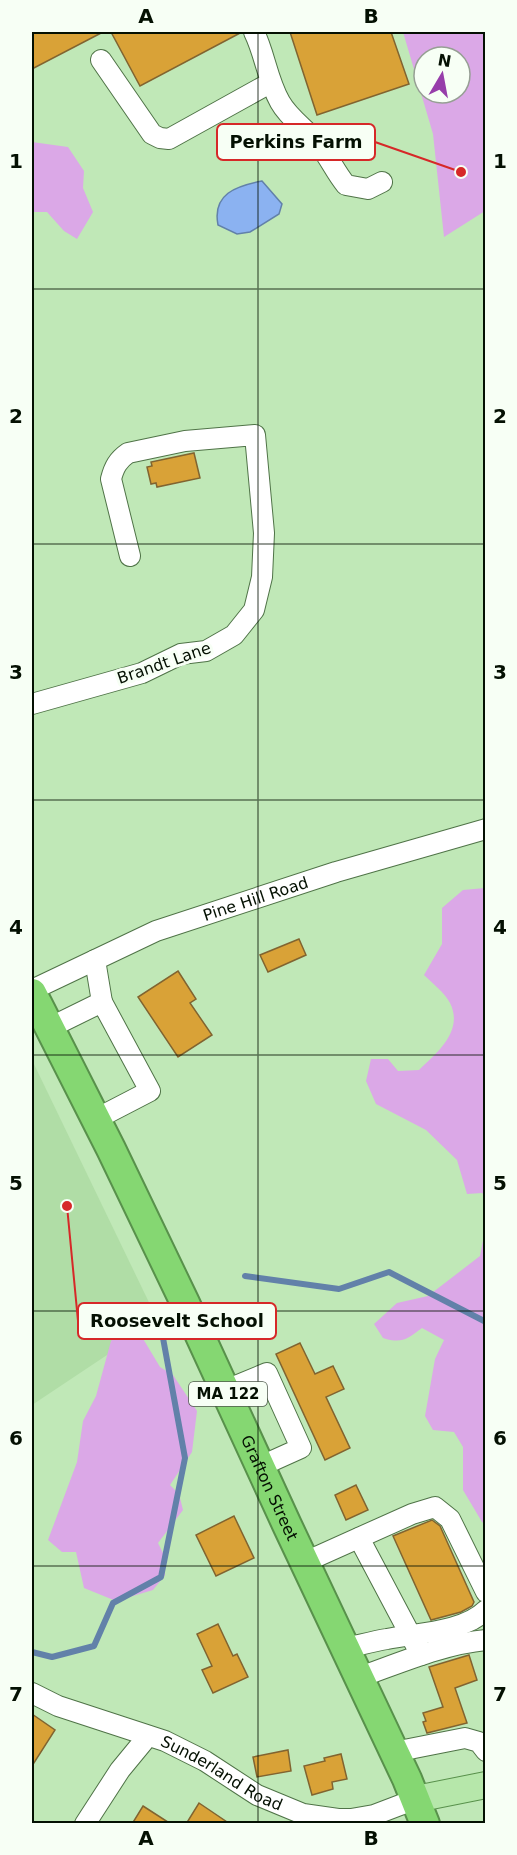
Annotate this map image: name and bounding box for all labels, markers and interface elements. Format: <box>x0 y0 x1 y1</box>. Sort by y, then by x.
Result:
text: A <box>138 4 154 28</box>
text: B <box>363 4 379 28</box>
north arrow <box>412 45 472 105</box>
text: N <box>436 50 453 71</box>
callout: Perkins Farm <box>217 124 375 160</box>
text: Perkins Farm <box>229 131 363 152</box>
text: 1 <box>9 149 23 173</box>
text: 1 <box>493 149 507 173</box>
text: 2 <box>9 404 23 428</box>
text: 2 <box>493 404 507 428</box>
street label: Brandt Lane <box>115 638 213 688</box>
text: 3 <box>9 660 23 684</box>
text: 3 <box>493 660 507 684</box>
street label: Pine Hill Road <box>200 872 310 924</box>
text: 4 <box>9 915 23 939</box>
text: 4 <box>493 915 507 939</box>
text: 5 <box>9 1171 23 1195</box>
text: 5 <box>493 1171 507 1195</box>
callout: Roosevelt School <box>78 1303 276 1339</box>
text: Roosevelt School <box>90 1310 264 1331</box>
road number: MA 122 <box>189 1382 267 1406</box>
text: 6 <box>9 1426 23 1450</box>
text: 6 <box>493 1426 507 1450</box>
street label: Grafton Street <box>237 1432 302 1544</box>
text: 7 <box>9 1682 23 1706</box>
text: 7 <box>493 1682 507 1706</box>
street label: Sunderland Road <box>158 1731 286 1814</box>
text: A <box>138 1826 154 1850</box>
text: B <box>363 1826 379 1850</box>

